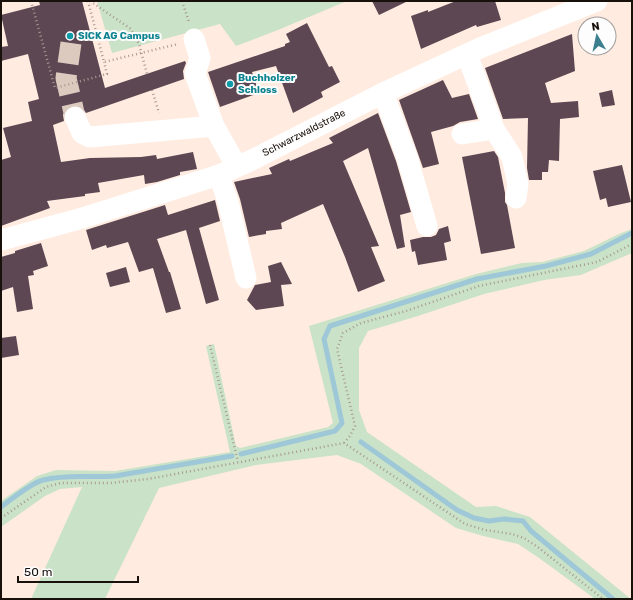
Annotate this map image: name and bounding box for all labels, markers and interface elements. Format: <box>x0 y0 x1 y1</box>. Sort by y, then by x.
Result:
north arrow <box>577 16 617 56</box>
text: N <box>591 20 601 34</box>
place label: SICK AG Campus <box>78 30 160 42</box>
marker: SICK AG Campus <box>65 31 75 41</box>
place label: Buchholzer Schloss <box>238 72 296 96</box>
marker: Buchholzer Schloss <box>225 79 235 89</box>
street label: Schwarzwaldstraße <box>260 107 348 159</box>
scale bar <box>18 558 138 584</box>
text: 50 m <box>24 565 52 579</box>

